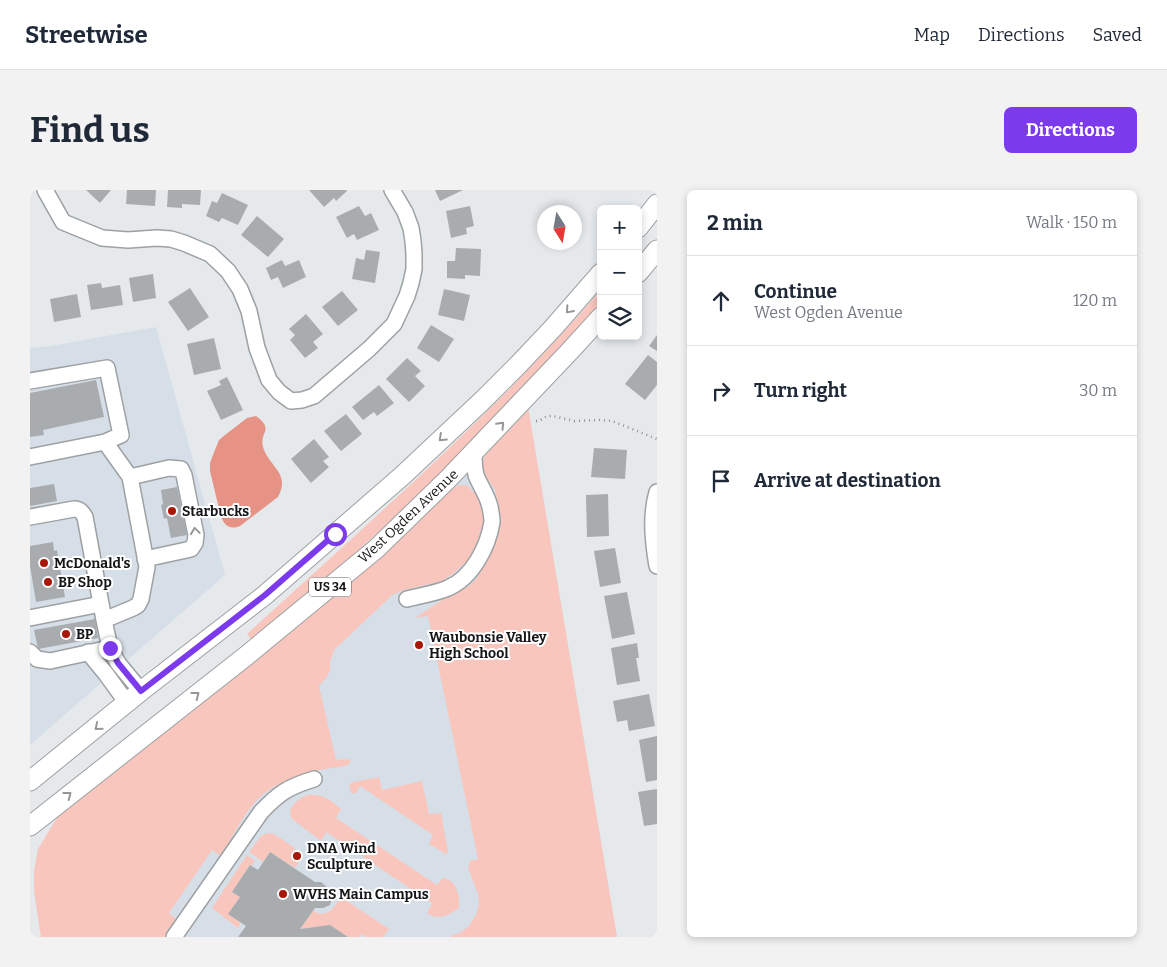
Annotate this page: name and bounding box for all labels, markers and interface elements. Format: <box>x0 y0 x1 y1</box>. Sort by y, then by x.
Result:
text: Streetwise <box>25 21 148 49</box>
text: Map <box>914 24 950 46</box>
text: Directions <box>978 24 1065 46</box>
text: Saved <box>1093 24 1142 46</box>
button: Directions <box>1004 107 1137 153</box>
text: Find us <box>30 109 150 151</box>
north arrow <box>537 205 582 250</box>
map controls <box>597 205 642 340</box>
button: + <box>597 205 642 250</box>
text: 2 min <box>707 210 763 236</box>
text: Walk · 150 m <box>1026 213 1117 232</box>
button: − <box>597 250 642 295</box>
text: Continue <box>754 280 837 303</box>
icon: ahead <box>707 287 735 315</box>
text: 120 m <box>1073 291 1117 310</box>
button: layers <box>597 295 642 340</box>
text: West Ogden Avenue <box>754 303 903 322</box>
one-way arrow <box>566 304 575 313</box>
icon: right <box>707 377 735 405</box>
text: Turn right <box>754 379 847 402</box>
text: 30 m <box>1079 381 1117 400</box>
one-way arrow <box>495 422 504 431</box>
one-way arrow <box>439 432 448 441</box>
street label: West Ogden Avenue <box>355 466 462 567</box>
icon: arrive <box>707 467 735 495</box>
text: Arrive at destination <box>754 469 941 492</box>
place label: Starbucks <box>182 503 249 520</box>
marker: Starbucks <box>166 505 178 517</box>
route start <box>324 523 347 546</box>
one-way arrow <box>190 527 201 535</box>
place label: McDonald's <box>54 555 130 572</box>
marker: McDonald's <box>38 557 50 569</box>
place label: BP Shop <box>58 574 112 591</box>
marker: BP Shop <box>42 576 54 588</box>
road number: US 34 <box>309 578 351 597</box>
place label: BP <box>76 626 94 643</box>
marker: BP <box>60 628 72 640</box>
place label: Waubonsie Valley High School <box>429 629 547 662</box>
route end <box>99 637 122 660</box>
marker: Waubonsie Valley High School <box>413 639 425 651</box>
one-way arrow <box>190 692 199 700</box>
one-way arrow <box>95 721 104 729</box>
one-way arrow <box>62 793 71 801</box>
place label: DNA Wind Sculpture <box>307 840 376 873</box>
marker: DNA Wind Sculpture <box>291 850 303 862</box>
place label: WVHS Main Campus <box>293 886 429 903</box>
marker: WVHS Main Campus <box>277 888 289 900</box>

